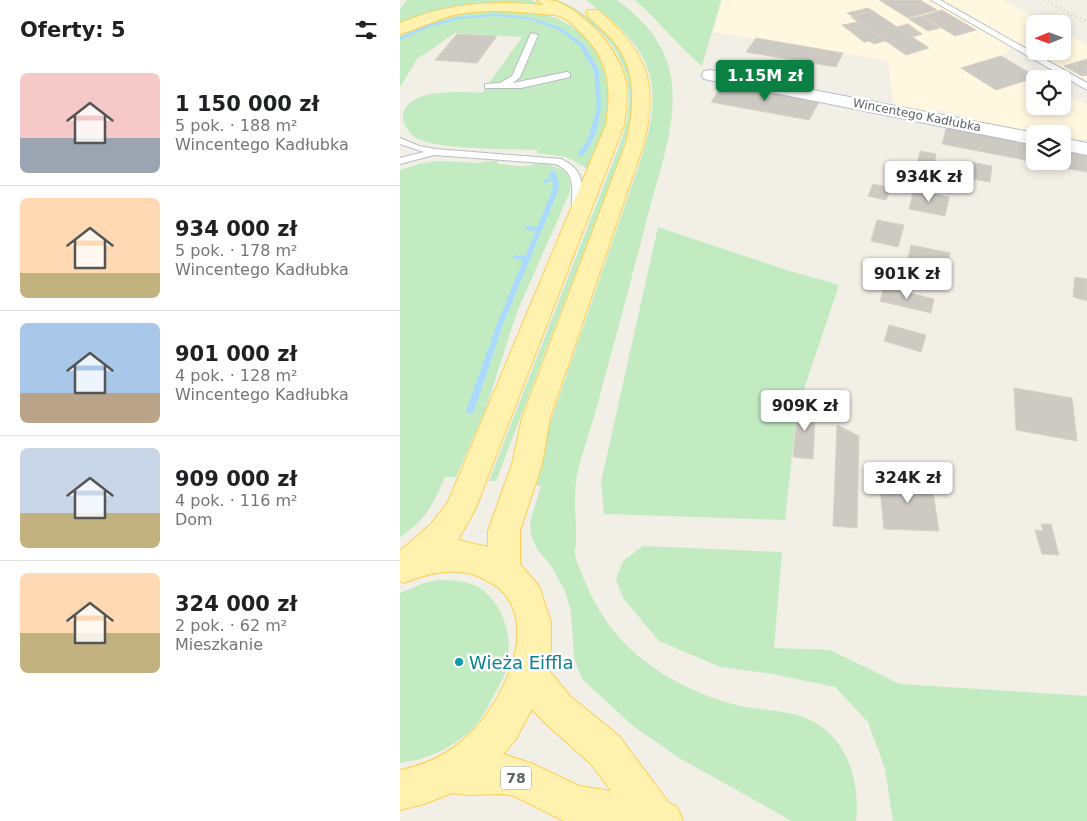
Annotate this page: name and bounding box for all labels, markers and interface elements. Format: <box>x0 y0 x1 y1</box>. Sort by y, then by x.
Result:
north arrow <box>1026 15 1071 60</box>
map controls <box>1026 15 1071 170</box>
icon: filters <box>352 16 380 44</box>
text: Oferty: 5 <box>20 18 126 42</box>
pin: 1.15M zł <box>713 59 817 102</box>
text: 1.15M zł <box>727 66 803 85</box>
button: locate <box>1026 70 1071 115</box>
text: 1 150 000 zł <box>175 92 319 116</box>
icon: home <box>60 93 120 153</box>
street label: Wincentego Kadłubka <box>852 96 982 134</box>
text: 5 pok. · 188 m² <box>175 116 297 135</box>
button: layers <box>1026 125 1071 170</box>
text: Wincentego Kadłubka <box>175 135 349 154</box>
pin: 934K zł <box>883 160 975 203</box>
text: 934K zł <box>896 167 962 186</box>
text: 934 000 zł <box>175 217 297 241</box>
icon: home <box>60 218 120 278</box>
text: 5 pok. · 178 m² <box>175 241 297 260</box>
pin: 901K zł <box>861 258 953 300</box>
text: Wincentego Kadłubka <box>175 260 349 279</box>
text: 901K zł <box>874 264 940 283</box>
text: 901 000 zł <box>175 342 297 366</box>
icon: home <box>60 343 120 403</box>
text: 4 pok. · 128 m² <box>175 366 297 385</box>
text: Wincentego Kadłubka <box>175 385 349 404</box>
pin: 909K zł <box>759 390 851 432</box>
text: 909K zł <box>772 396 838 415</box>
pin: 324K zł <box>862 462 954 504</box>
text: 909 000 zł <box>175 467 297 491</box>
icon: home <box>60 468 120 528</box>
text: 324K zł <box>875 468 941 487</box>
text: 4 pok. · 116 m² <box>175 491 297 510</box>
text: Dom <box>175 510 213 529</box>
text: 324 000 zł <box>175 592 297 616</box>
icon: home <box>60 593 120 653</box>
text: 2 pok. · 62 m² <box>175 616 287 635</box>
text: Mieszkanie <box>175 635 263 654</box>
place label: Wieża Eiffla <box>469 652 573 673</box>
marker: Wieża Eiffla <box>453 656 465 668</box>
road number: 78 <box>501 766 531 790</box>

